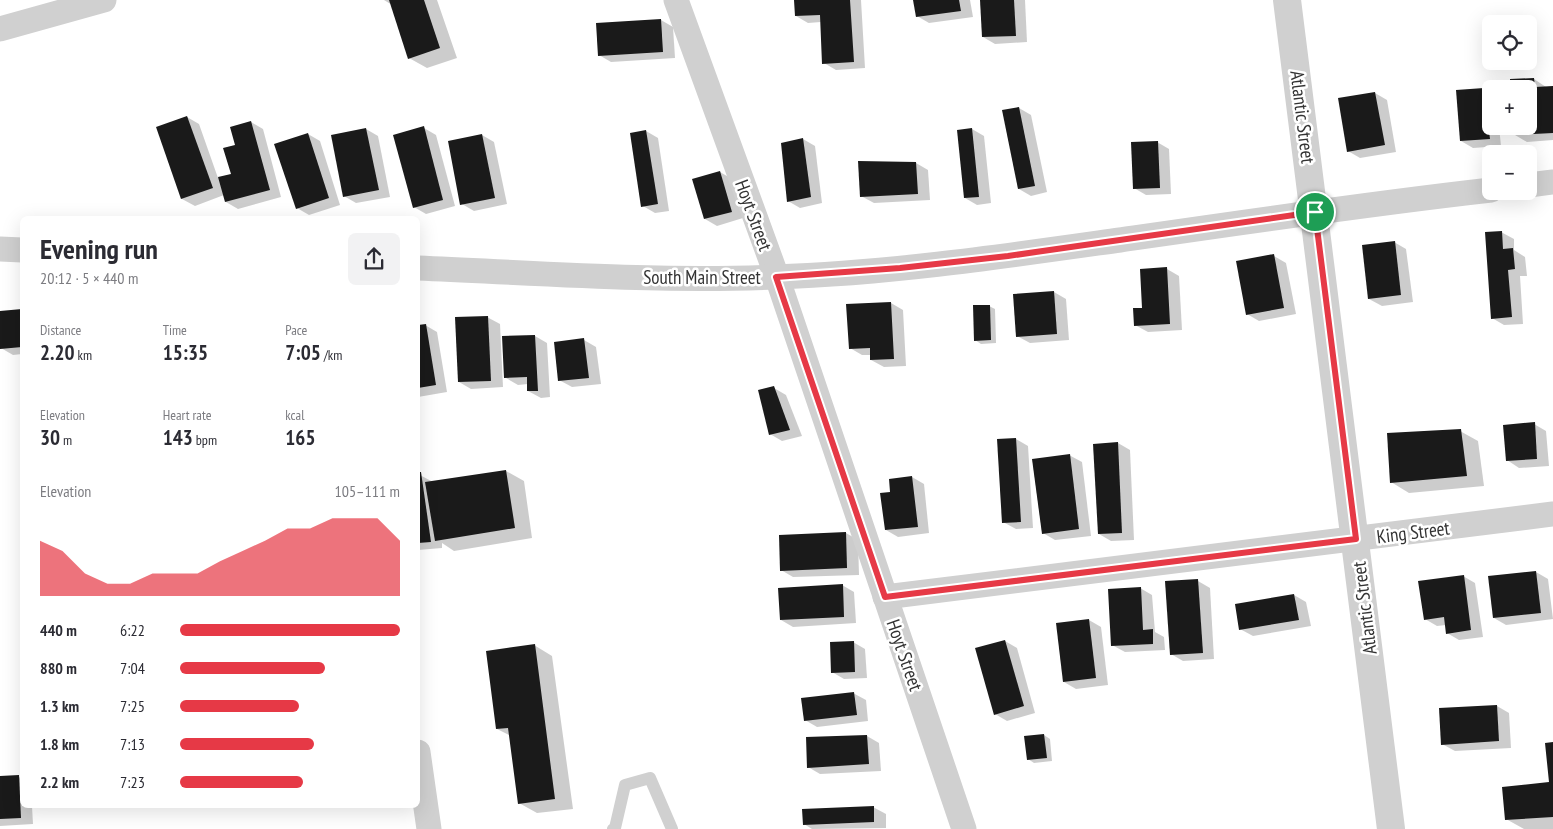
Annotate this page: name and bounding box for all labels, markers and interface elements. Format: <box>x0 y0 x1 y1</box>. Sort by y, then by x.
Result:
map controls <box>1482 15 1537 200</box>
button: locate <box>1482 15 1537 70</box>
street label: Atlantic Street <box>1285 69 1321 166</box>
button: + <box>1482 80 1537 135</box>
button: − <box>1482 145 1537 200</box>
street label: Hoyt Street <box>730 176 778 255</box>
pin <box>1294 191 1336 233</box>
icon: arrive <box>1301 198 1329 226</box>
text: Evening run <box>40 230 158 267</box>
button: share <box>348 233 400 285</box>
street label: South Main Street <box>643 265 762 289</box>
text: 20:12 · 5 × 440 m <box>40 268 138 288</box>
text: Distance <box>40 321 81 339</box>
text: Time <box>163 321 187 339</box>
text: Pace <box>285 321 307 339</box>
text: 2.20 <box>40 339 75 366</box>
text: 15:35 <box>163 339 208 366</box>
text: 7:05 <box>285 339 321 366</box>
text: km <box>75 346 92 364</box>
text: /km <box>321 346 342 364</box>
text: Elevation <box>40 406 85 424</box>
text: Heart rate <box>163 406 212 424</box>
text: kcal <box>285 406 304 424</box>
text: 30 <box>40 424 60 451</box>
text: 143 <box>163 424 193 451</box>
text: 165 <box>285 424 315 451</box>
text: m <box>60 431 72 449</box>
text: bpm <box>193 431 217 449</box>
text: Elevation <box>40 481 91 501</box>
text: 105–111 m <box>335 481 400 501</box>
street label: King Street <box>1375 516 1452 548</box>
street label: Atlantic Street <box>1346 559 1382 656</box>
street label: Hoyt Street <box>882 616 929 695</box>
text: 440 m <box>40 620 77 640</box>
text: 6:22 <box>120 620 145 640</box>
text: 880 m <box>40 658 77 678</box>
text: 7:04 <box>120 658 145 678</box>
text: 1.3 km <box>40 696 79 716</box>
text: 7:25 <box>120 696 145 716</box>
text: 1.8 km <box>40 734 79 754</box>
text: 7:13 <box>120 734 145 754</box>
text: 2.2 km <box>40 772 79 792</box>
text: 7:23 <box>120 772 145 792</box>

